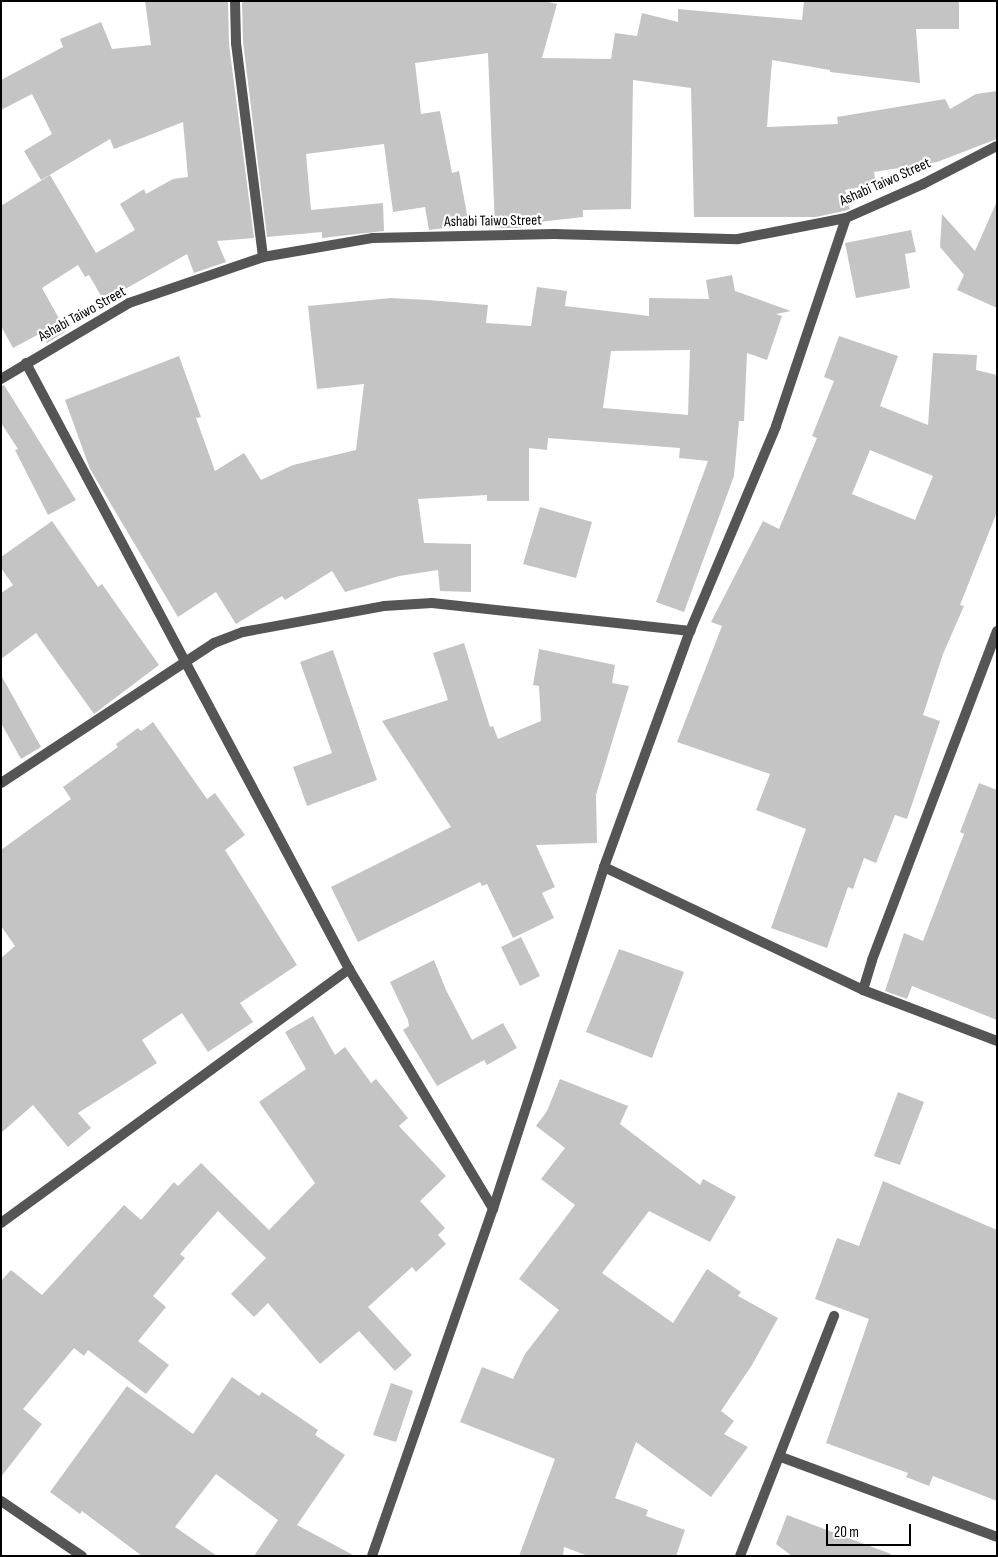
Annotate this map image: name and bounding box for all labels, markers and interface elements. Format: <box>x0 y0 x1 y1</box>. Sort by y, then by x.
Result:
street label: Ashabi Taiwo Street <box>837 154 933 210</box>
street label: Ashabi Taiwo Street <box>444 211 542 231</box>
street label: Ashabi Taiwo Street <box>35 282 129 346</box>
scale bar <box>828 1514 913 1546</box>
text: 20 m <box>834 1523 859 1542</box>

